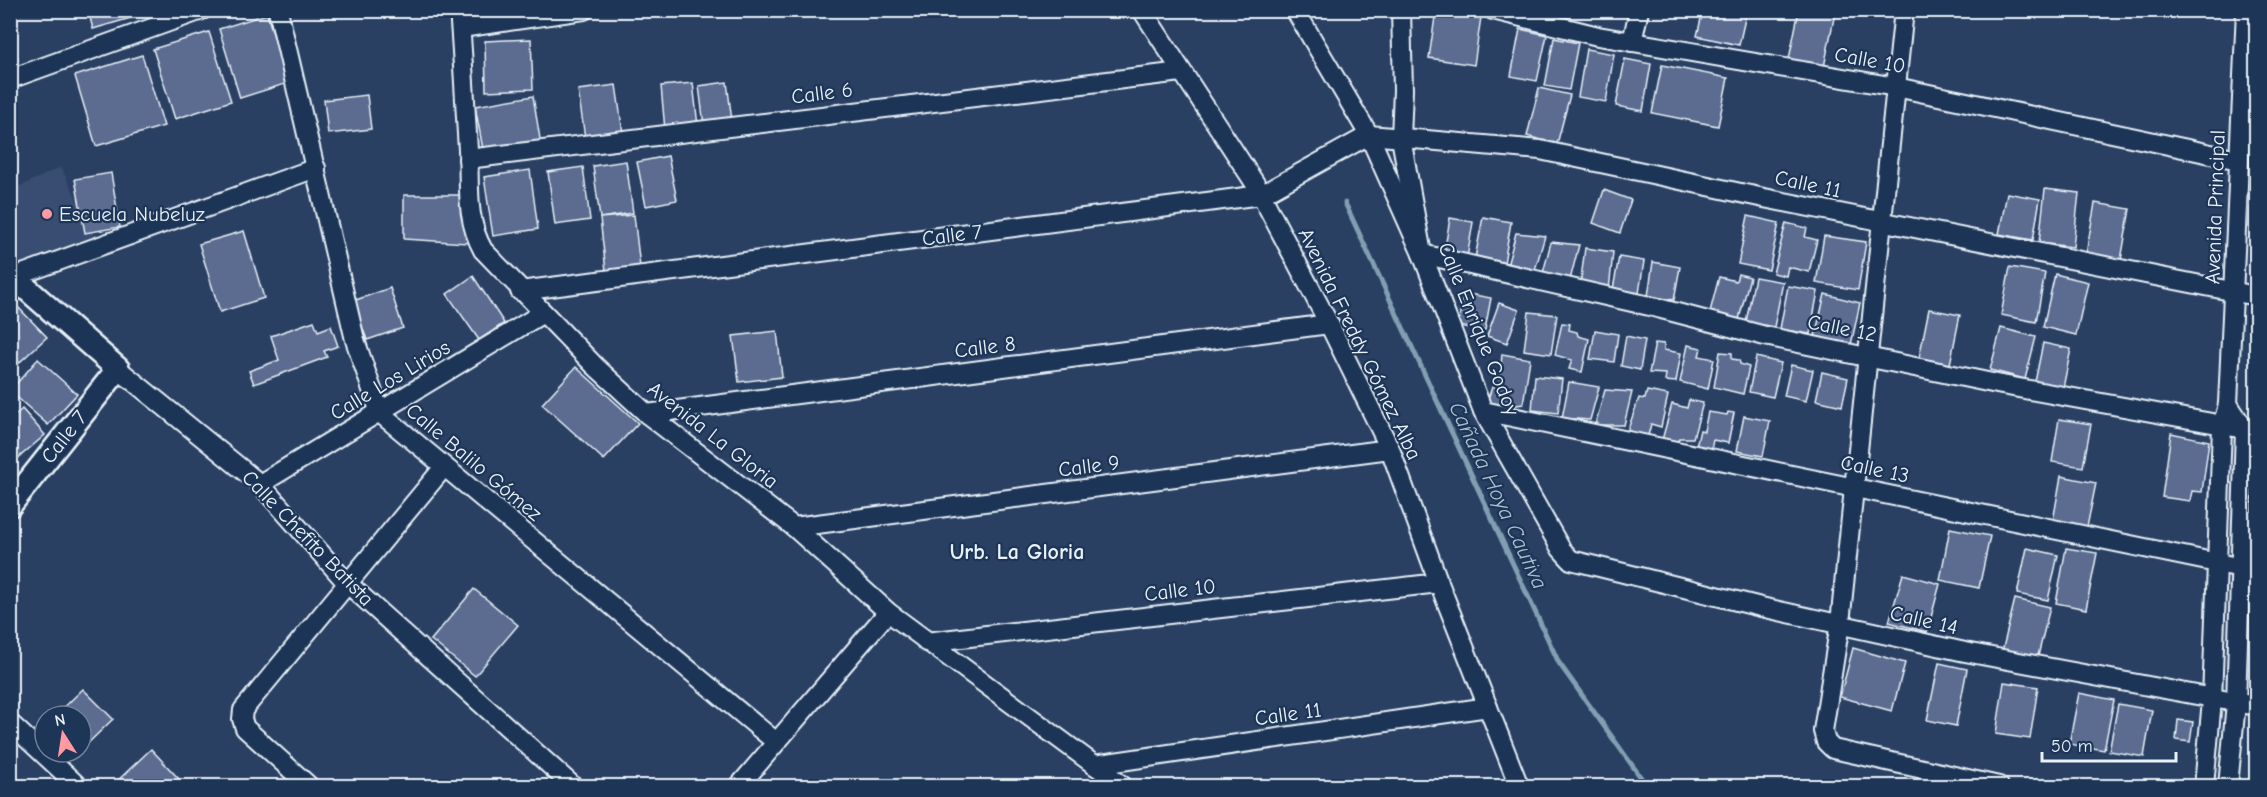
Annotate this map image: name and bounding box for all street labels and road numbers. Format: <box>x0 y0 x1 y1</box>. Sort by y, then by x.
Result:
street label: Calle 10 <box>1833 42 1907 78</box>
street label: Calle 6 <box>790 77 854 109</box>
street label: Avenida Principal <box>2200 129 2230 285</box>
street label: Calle 11 <box>1773 165 1843 203</box>
street label: Calle 7 <box>921 219 983 251</box>
street label: Avenida Freddy Gómez Alba <box>1293 224 1427 464</box>
street label: Calle Enrique Godoy <box>1433 239 1525 420</box>
street label: Calle 12 <box>1805 310 1879 346</box>
street label: Calle 8 <box>953 331 1017 363</box>
street label: Calle Los Lirios <box>326 335 454 425</box>
street label: Avenida La Gloria <box>643 377 783 493</box>
street label: Calle Balilo Gómez <box>401 398 547 526</box>
street label: Calle 7 <box>36 406 92 468</box>
street label: Calle 9 <box>1057 450 1121 482</box>
street label: Calle 13 <box>1839 450 1911 488</box>
street label: Calle Chefito Batista <box>237 465 379 611</box>
street label: Calle 10 <box>1143 574 1217 606</box>
street label: Calle 14 <box>1888 601 1960 639</box>
street label: Calle 11 <box>1253 697 1323 731</box>

